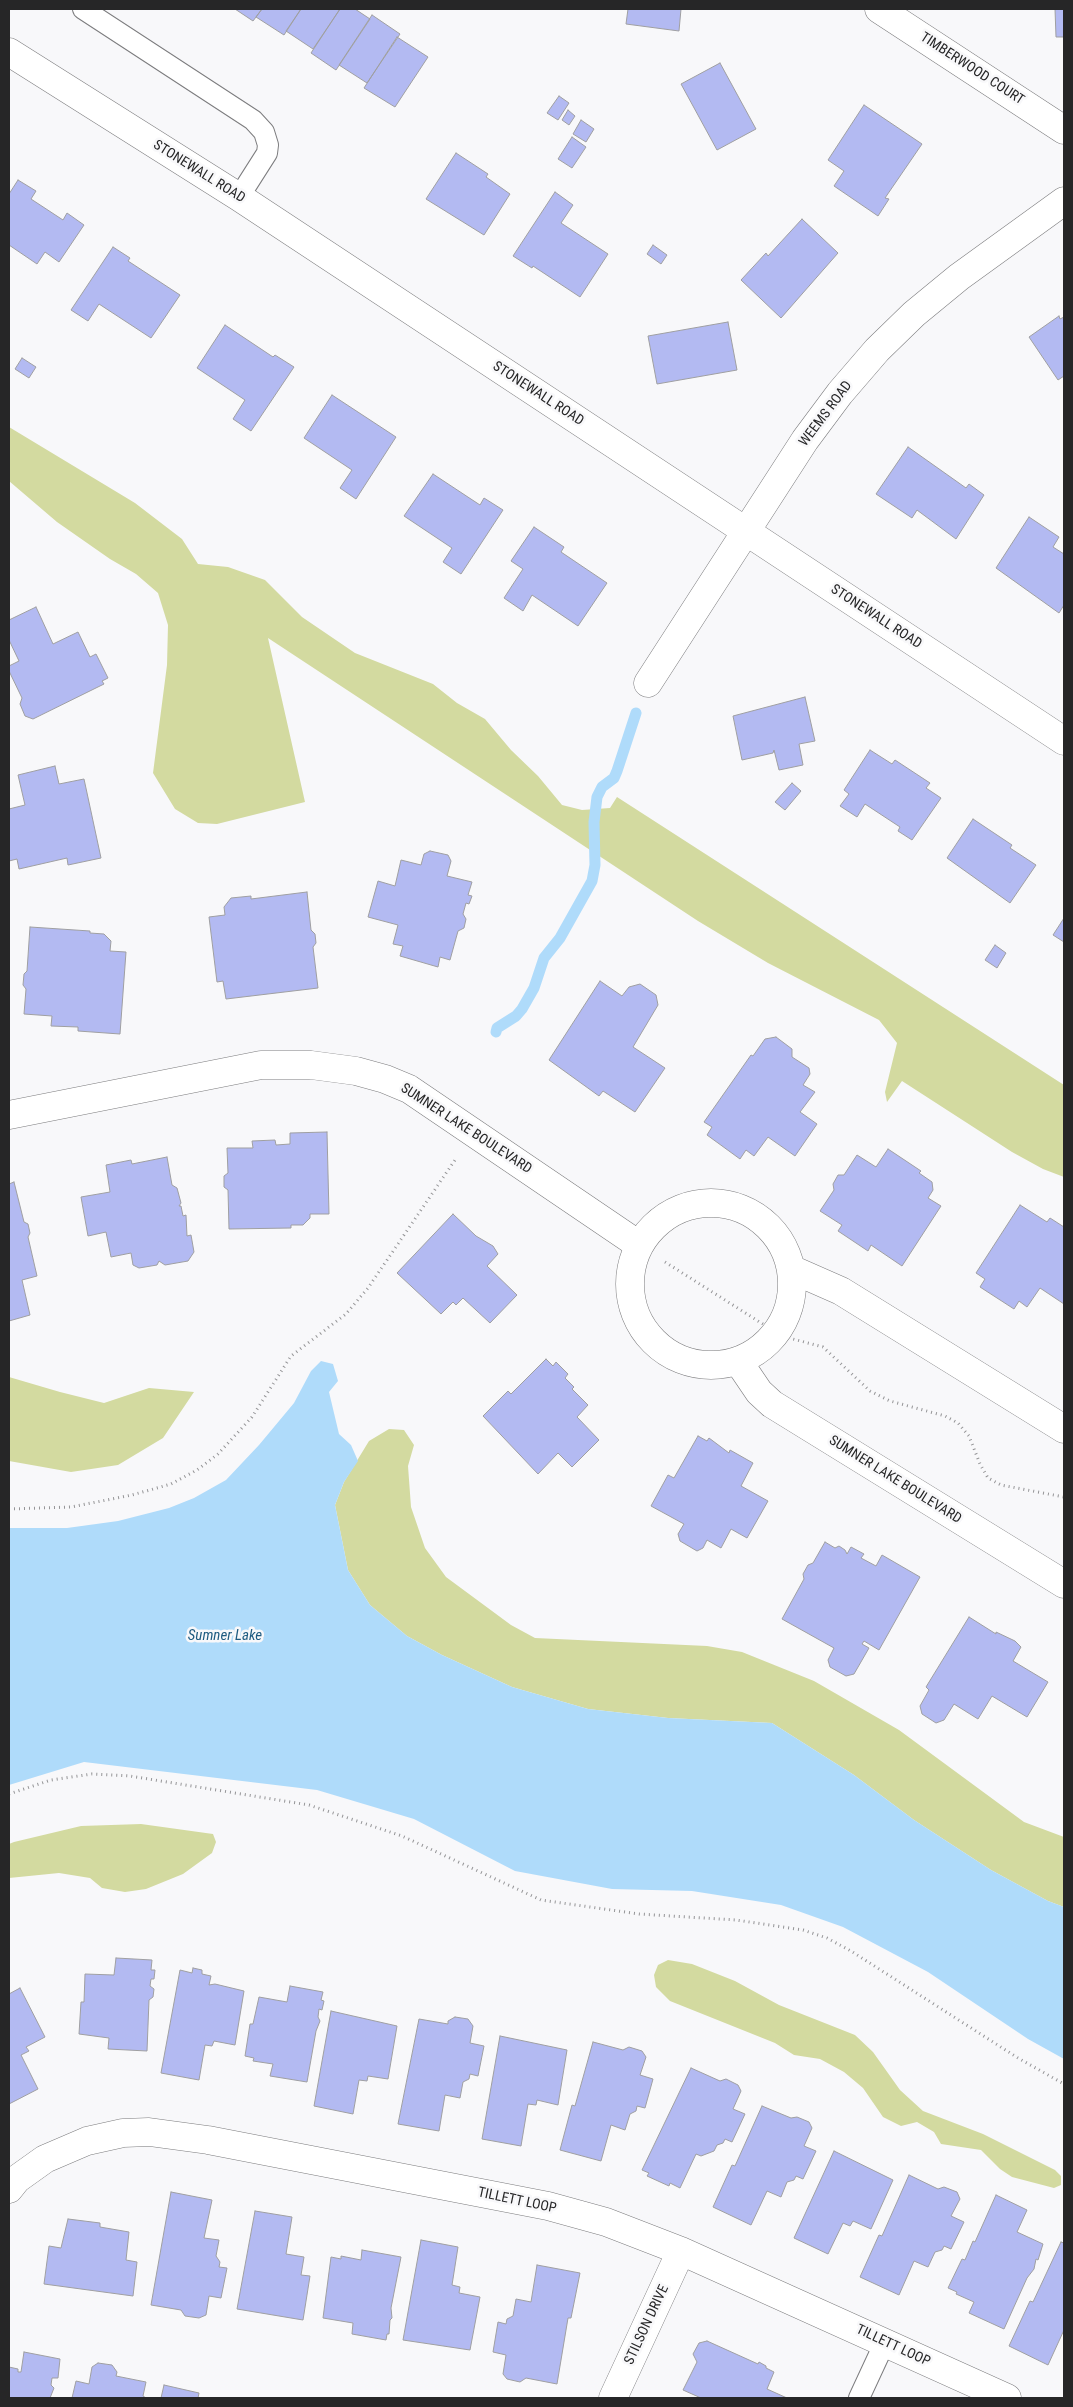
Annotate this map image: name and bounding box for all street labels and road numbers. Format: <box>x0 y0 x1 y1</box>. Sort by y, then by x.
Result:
street label: TIMBERWOOD COURT <box>917 29 1027 109</box>
street label: STONEWALL ROAD <box>150 137 248 207</box>
street label: STONEWALL ROAD <box>489 358 587 430</box>
street label: WEEMS ROAD <box>796 378 856 450</box>
street label: STONEWALL ROAD <box>827 581 925 653</box>
street label: SUMNER LAKE BOULEVARD <box>397 1080 535 1178</box>
street label: SUMNER LAKE BOULEVARD <box>826 1432 964 1528</box>
street label: TILLETT LOOP <box>476 2184 558 2218</box>
street label: STILSON DRIVE <box>621 2282 673 2368</box>
street label: TILLETT LOOP <box>853 2322 933 2370</box>

